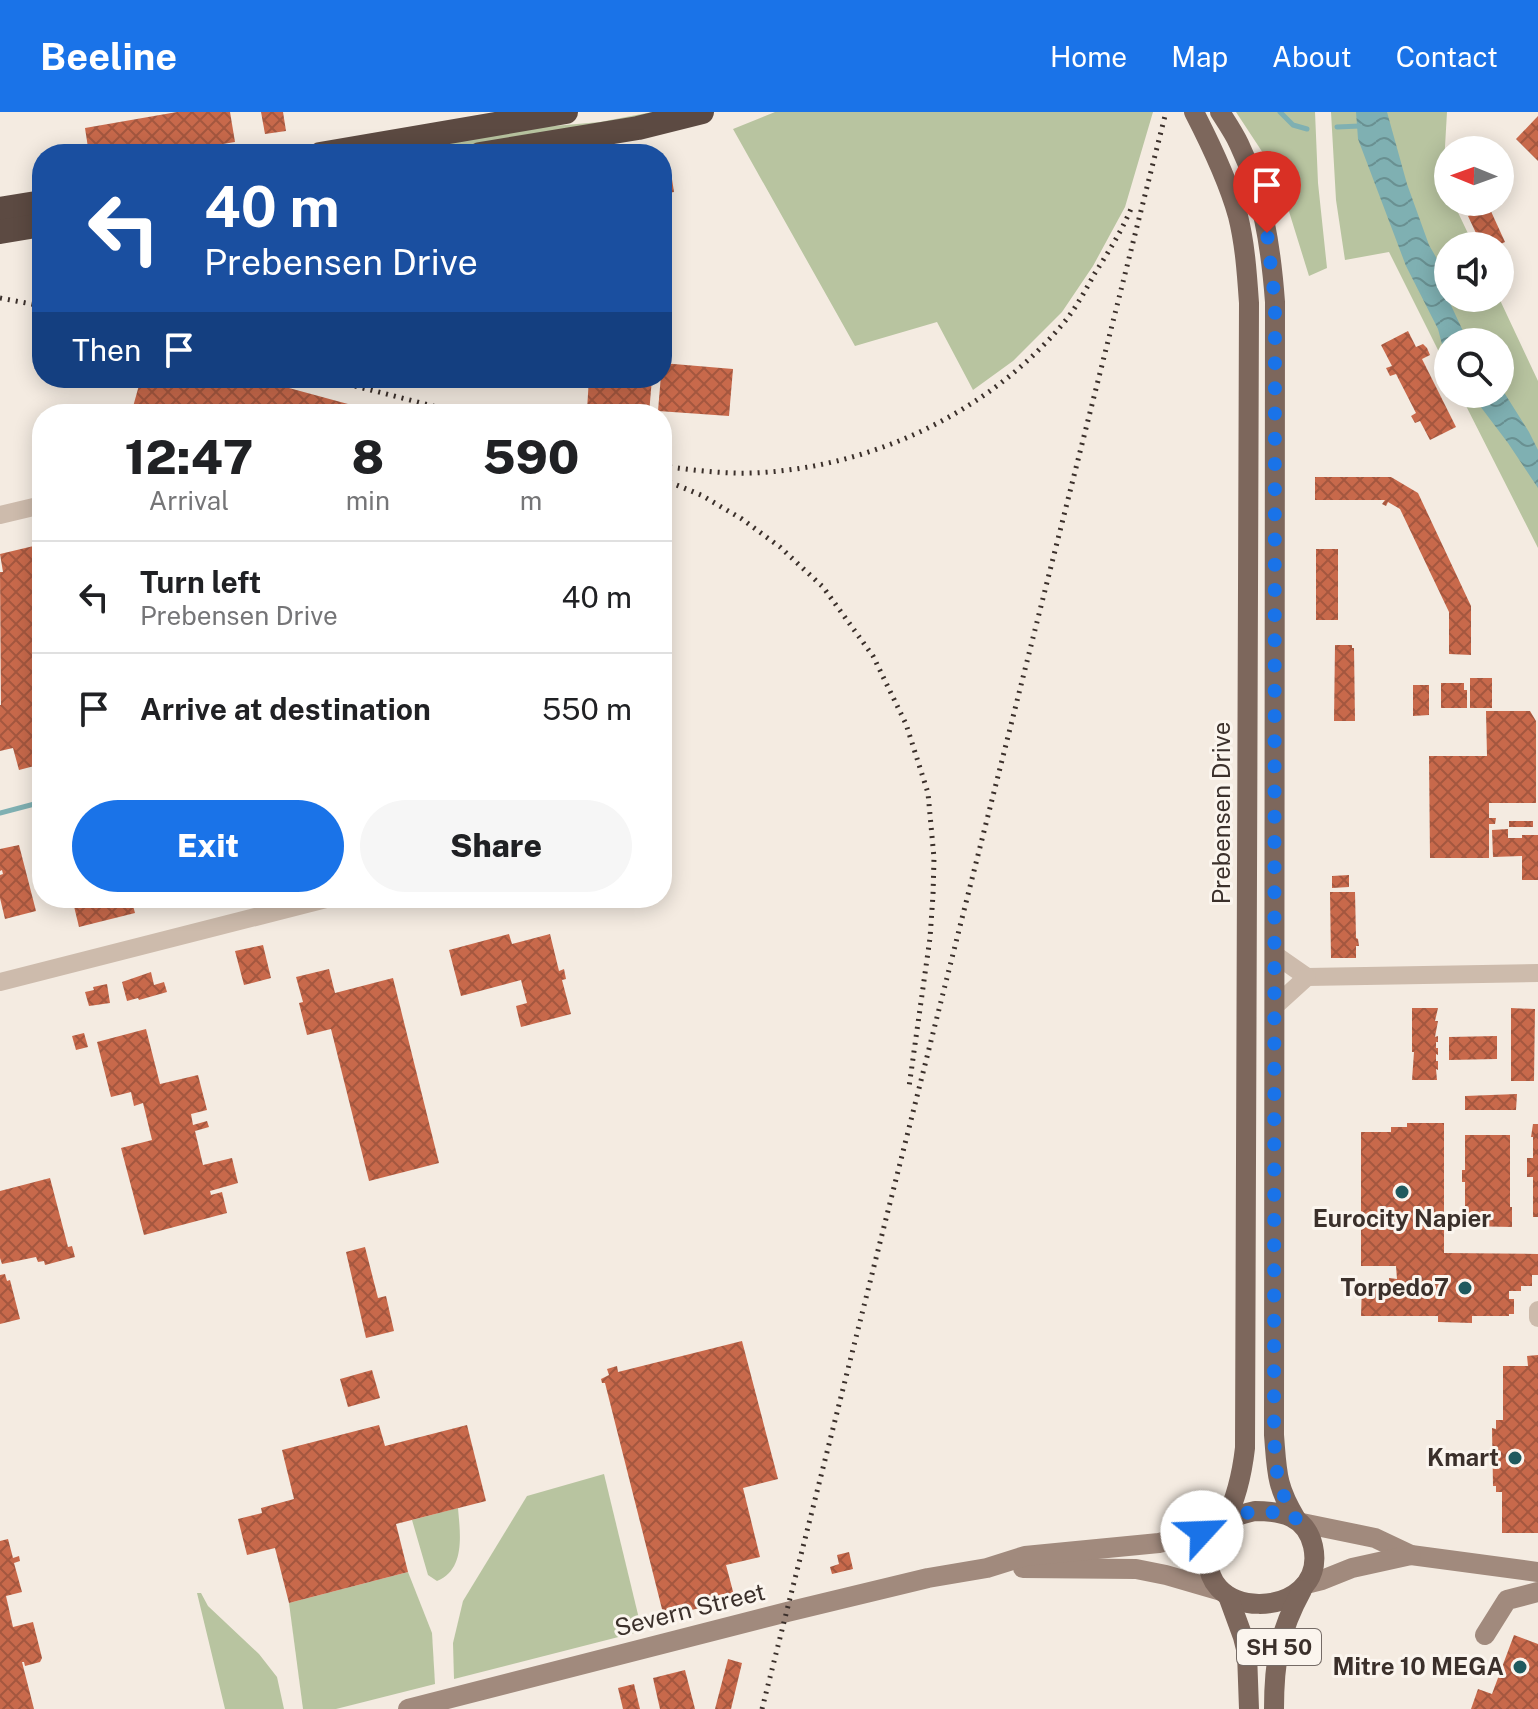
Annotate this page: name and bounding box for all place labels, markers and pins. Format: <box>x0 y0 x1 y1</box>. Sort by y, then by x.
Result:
pin <box>1233 151 1301 233</box>
marker: Eurocity Napier <box>1393 1183 1411 1201</box>
place label: Eurocity Napier <box>1313 1204 1491 1232</box>
place label: Torpedo7 <box>1341 1273 1449 1301</box>
marker: Torpedo7 <box>1456 1279 1474 1297</box>
place label: Kmart <box>1427 1443 1499 1471</box>
marker: Kmart <box>1506 1449 1524 1467</box>
place label: Mitre 10 MEGA <box>1332 1652 1504 1680</box>
marker: Mitre 10 MEGA <box>1511 1658 1529 1676</box>

